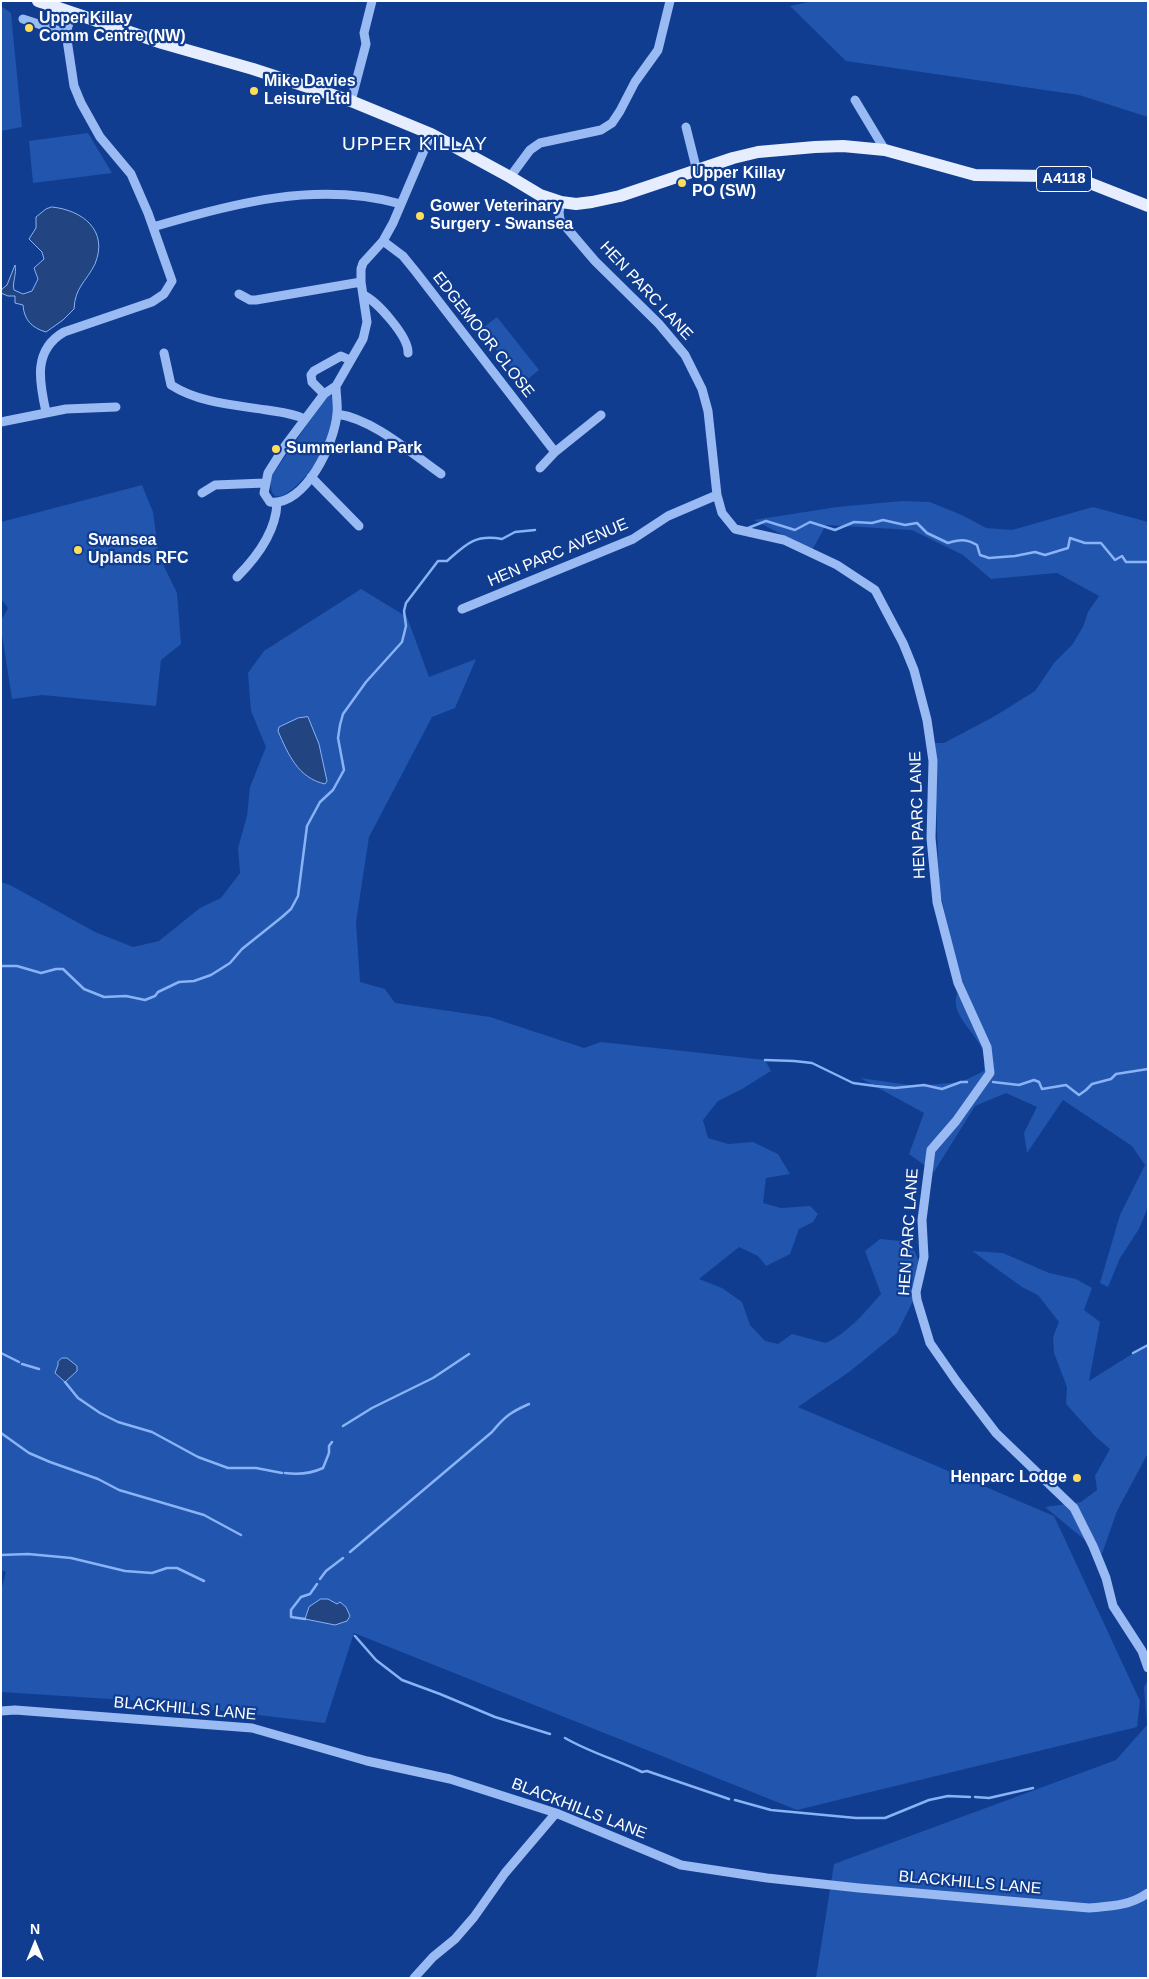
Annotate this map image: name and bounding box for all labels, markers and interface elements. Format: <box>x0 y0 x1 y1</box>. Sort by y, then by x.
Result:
place label: Upper Killay Comm Centre (NW) <box>39 9 186 47</box>
marker: Upper Killay Comm Centre (NW) <box>23 22 35 34</box>
place label: Mike Davies Leisure Ltd <box>264 72 356 110</box>
marker: Mike Davies Leisure Ltd <box>248 85 260 97</box>
district label: UPPER KILLAY <box>341 134 489 156</box>
place label: Upper Killay PO (SW) <box>692 164 785 202</box>
road number: A4118 <box>1036 166 1092 192</box>
marker: Upper Killay PO (SW) <box>676 177 688 189</box>
place label: Gower Veterinary Surgery - Swansea <box>430 197 573 235</box>
marker: Gower Veterinary Surgery - Swansea <box>414 210 426 222</box>
street label: HEN PARC LANE <box>595 238 697 344</box>
street label: EDGEMOOR CLOSE <box>428 268 538 402</box>
place label: Summerland Park <box>286 439 422 459</box>
marker: Summerland Park <box>270 443 282 455</box>
street label: HEN PARC AVENUE <box>485 515 631 591</box>
place label: Swansea Uplands RFC <box>88 531 188 569</box>
marker: Swansea Uplands RFC <box>72 544 84 556</box>
street label: HEN PARC LANE <box>906 751 930 879</box>
street label: HEN PARC LANE <box>895 1168 923 1296</box>
place label: Henparc Lodge <box>951 1468 1067 1488</box>
marker: Henparc Lodge <box>1071 1472 1083 1484</box>
street label: BLACKHILLS LANE <box>113 1693 257 1725</box>
street label: BLACKHILLS LANE <box>509 1774 649 1844</box>
street label: BLACKHILLS LANE <box>898 1867 1042 1899</box>
north arrow <box>10 1919 60 1969</box>
text: N <box>30 1921 40 1937</box>

